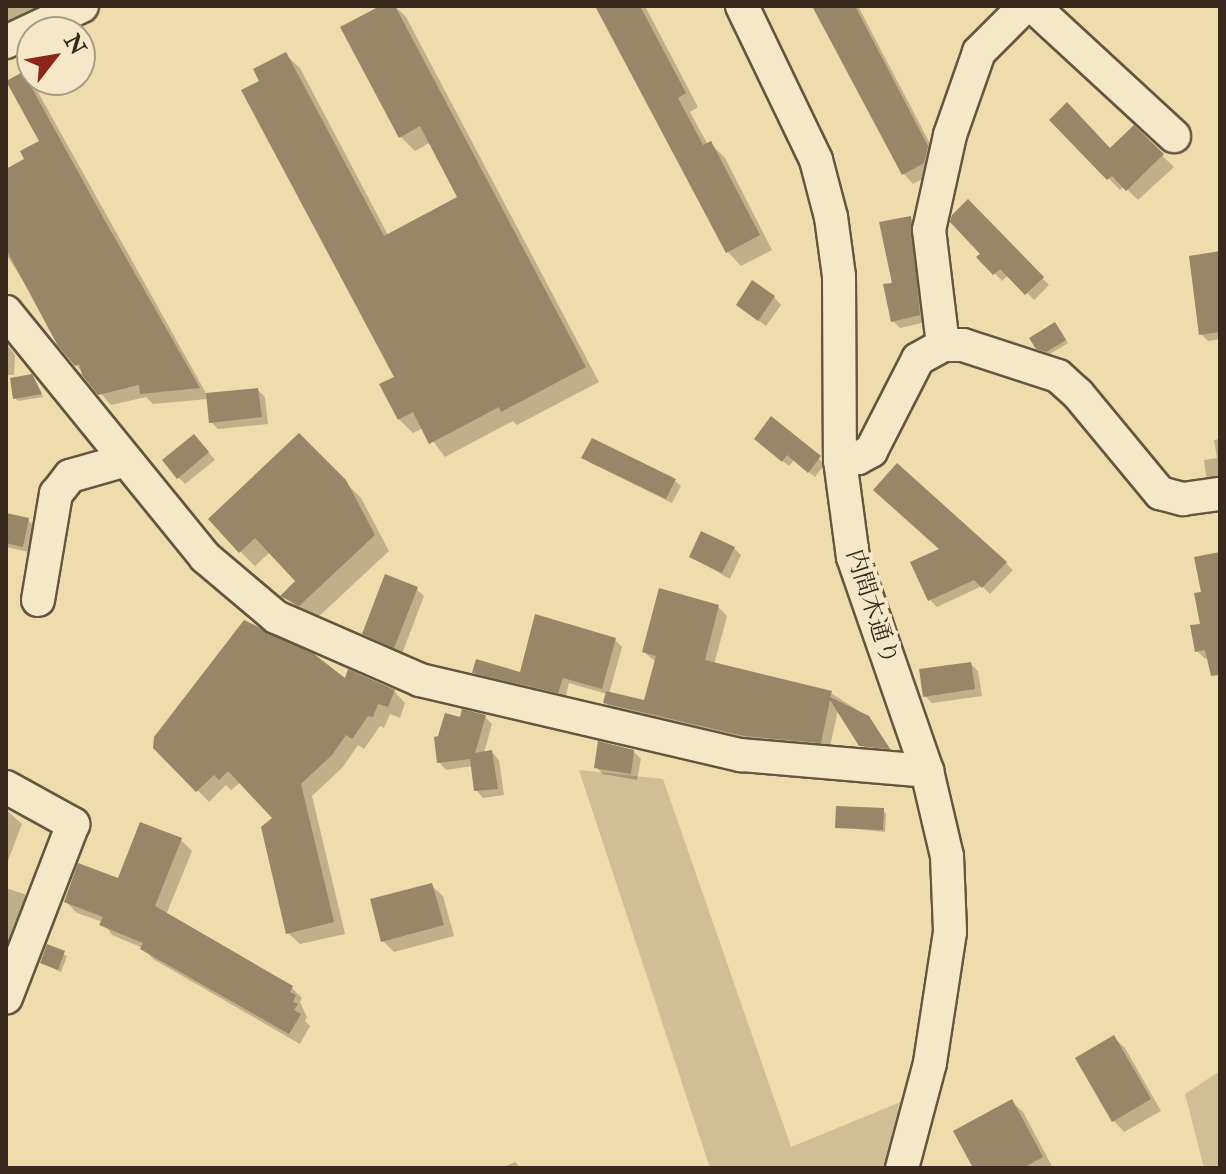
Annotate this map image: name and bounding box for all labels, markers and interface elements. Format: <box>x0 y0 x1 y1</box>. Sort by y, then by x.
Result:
north arrow <box>16 16 96 96</box>
text: N <box>58 29 92 60</box>
street label: 内間木通り <box>840 545 904 669</box>

